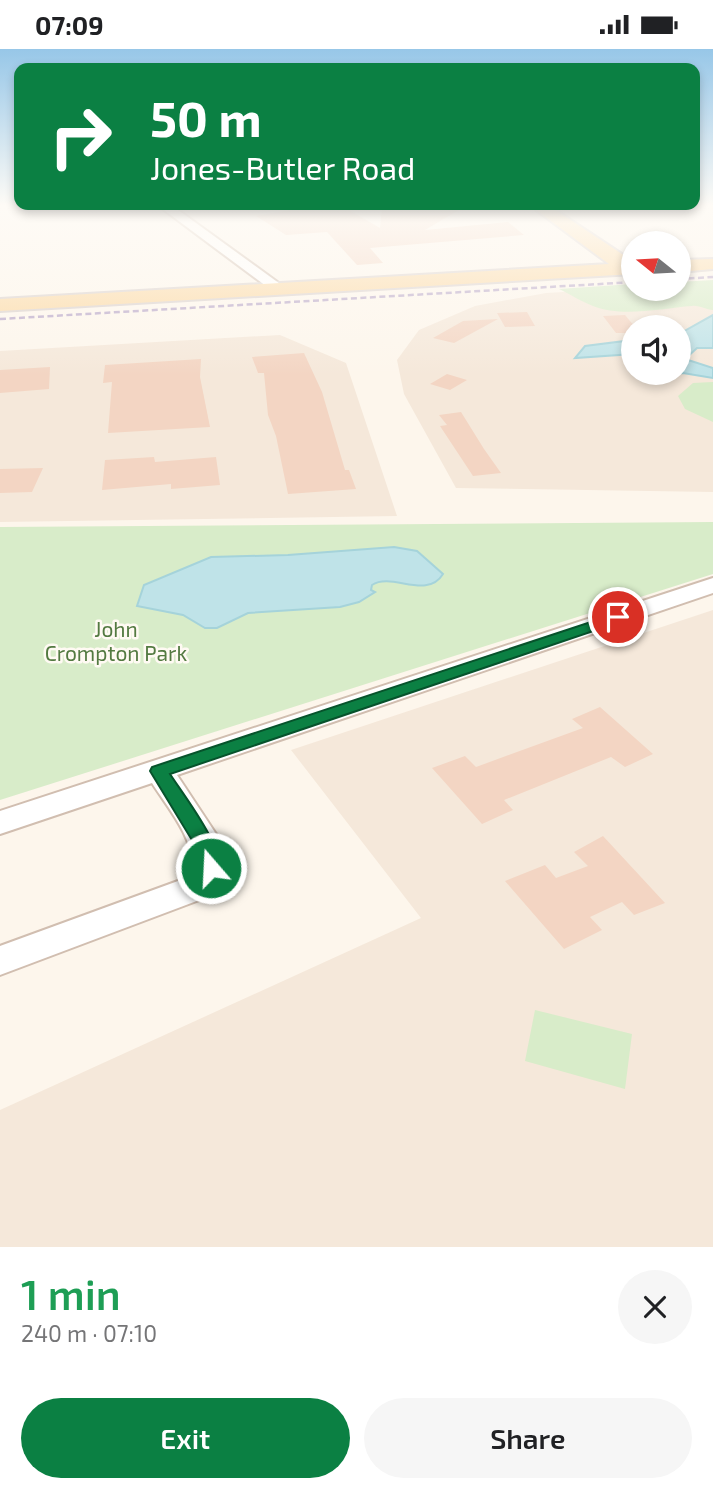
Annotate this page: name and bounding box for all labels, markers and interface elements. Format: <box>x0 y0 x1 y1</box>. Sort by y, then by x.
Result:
text: 07:09 <box>35 9 104 40</box>
text: 50 m <box>150 88 262 147</box>
icon: right <box>35 91 126 182</box>
text: Jones-Butler Road <box>150 148 415 186</box>
north arrow <box>621 231 691 301</box>
map controls <box>621 231 691 385</box>
button: sound <box>621 315 691 385</box>
pin <box>588 587 648 647</box>
icon: arrive <box>599 598 637 636</box>
park label: John Crompton Park <box>45 616 187 665</box>
position arrow <box>174 831 248 905</box>
text: 1 min <box>21 1268 121 1318</box>
button: close <box>618 1270 692 1344</box>
text: 240 m · 07:10 <box>21 1319 157 1347</box>
button: Exit <box>21 1398 350 1478</box>
button: Share <box>364 1398 692 1478</box>

